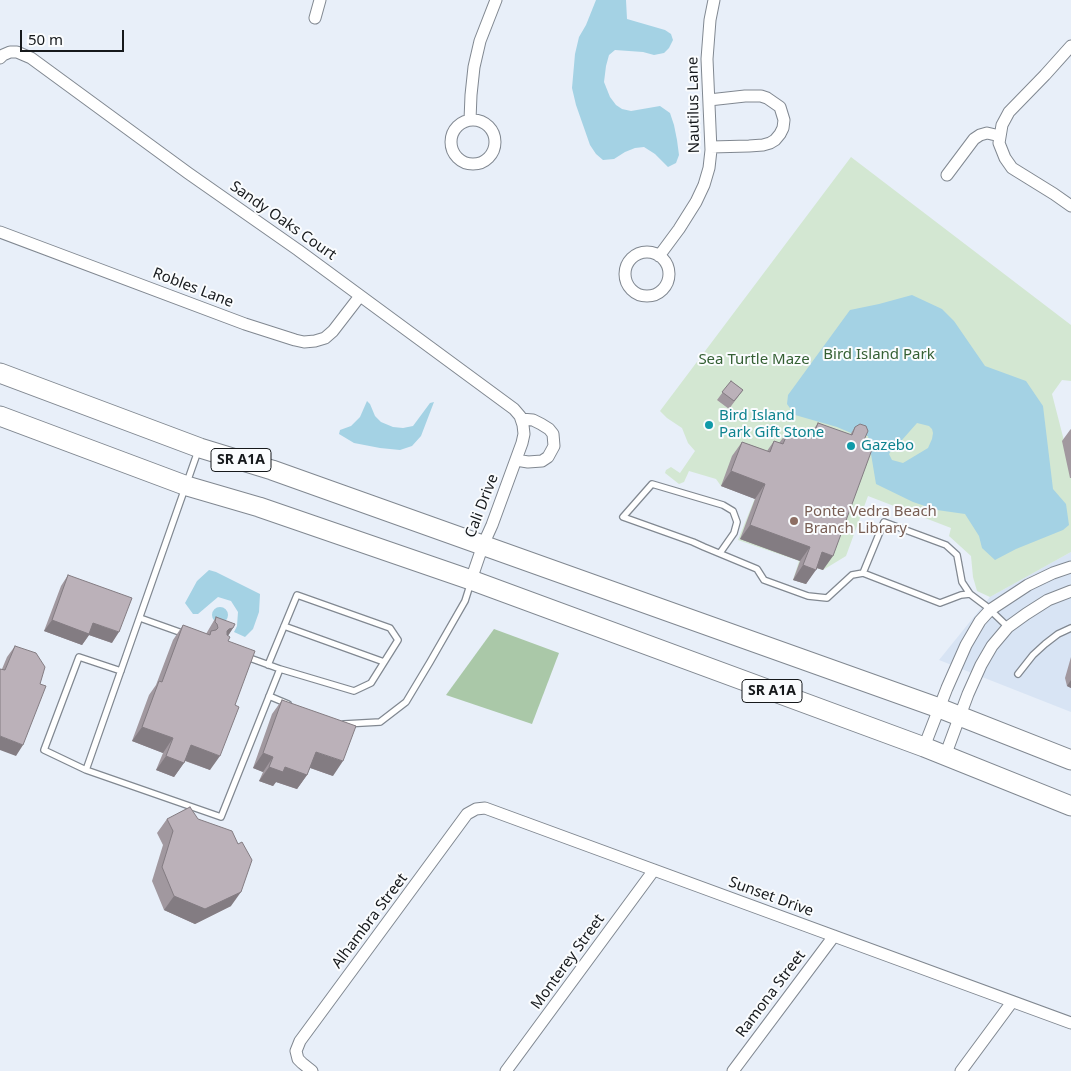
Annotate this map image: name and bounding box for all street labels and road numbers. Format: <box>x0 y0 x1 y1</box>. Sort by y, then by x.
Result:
street label: Nautilus Lane <box>684 57 704 153</box>
street label: Sandy Oaks Court <box>226 178 340 264</box>
street label: Robles Lane <box>150 264 236 312</box>
road number: SR A1A <box>211 448 271 472</box>
street label: Cali Drive <box>462 472 502 540</box>
road number: SR A1A <box>742 679 802 702</box>
street label: Alhambra Street <box>328 870 412 972</box>
street label: Sunset Drive <box>726 873 816 921</box>
street label: Monterey Street <box>527 911 609 1013</box>
street label: Ramona Street <box>732 947 810 1041</box>

